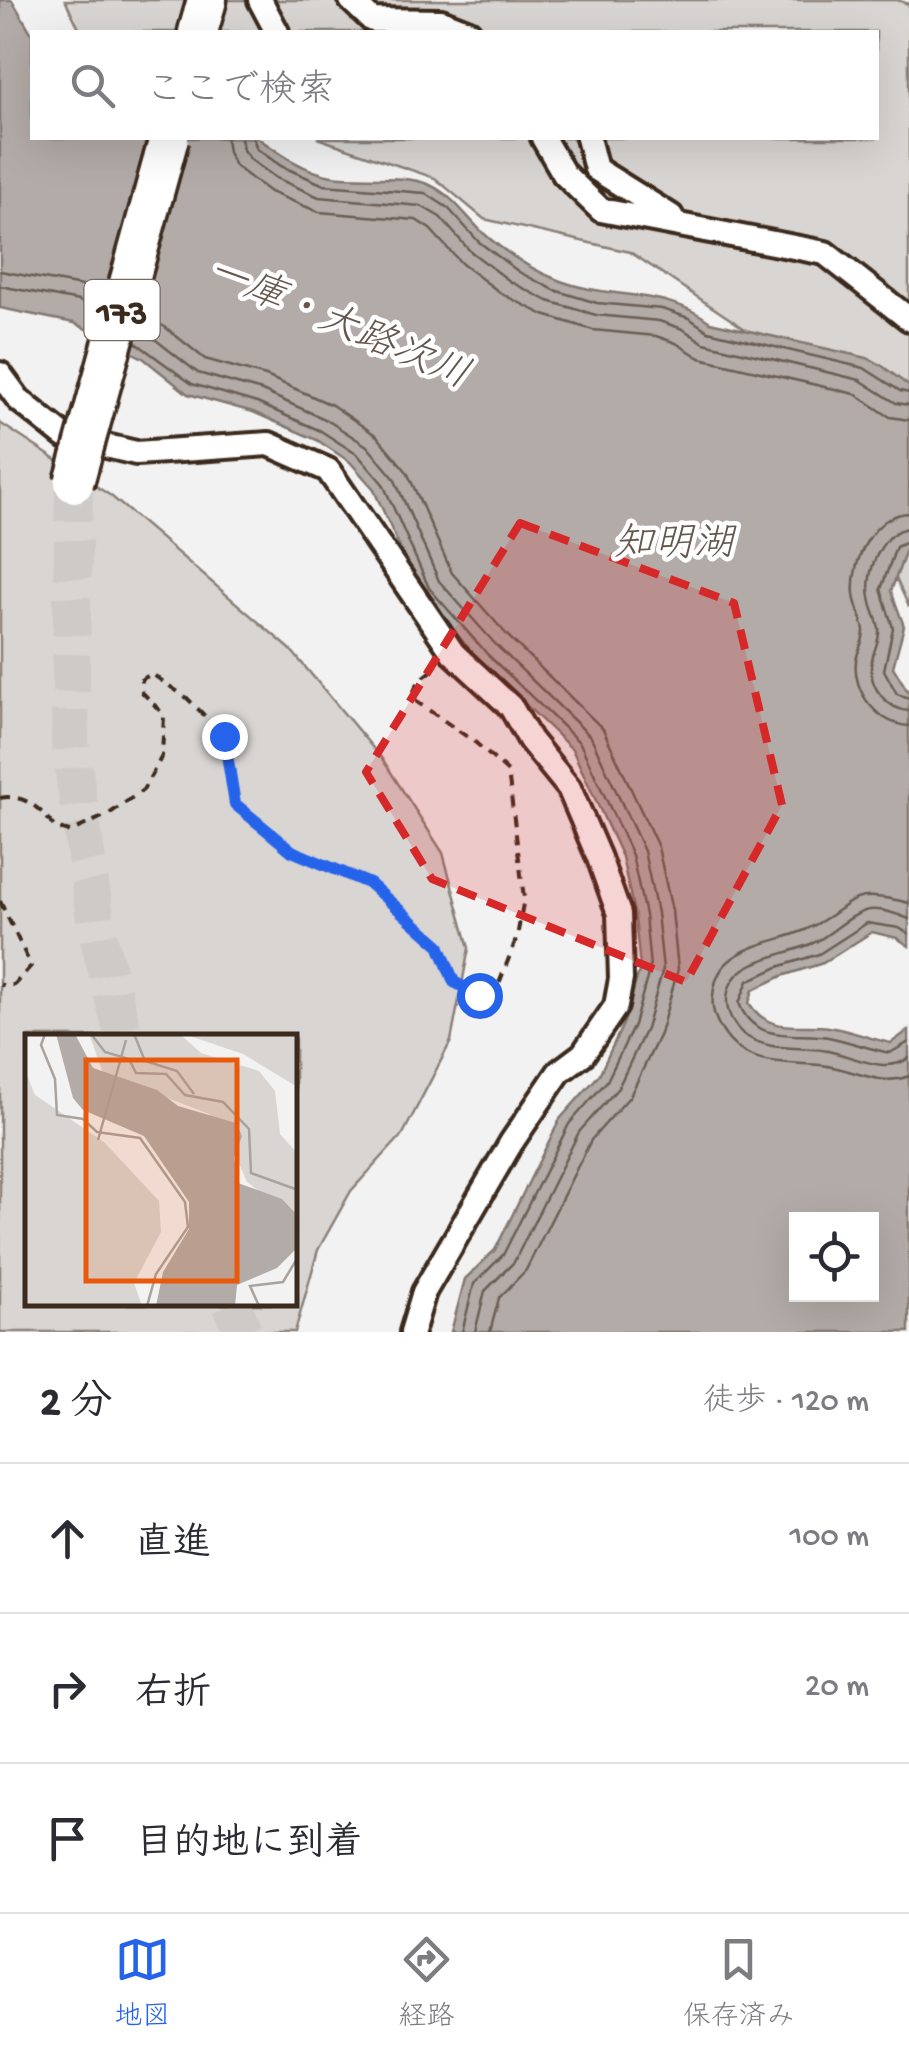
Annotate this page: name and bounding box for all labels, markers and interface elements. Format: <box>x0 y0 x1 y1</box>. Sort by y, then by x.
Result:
search box <box>30 30 879 140</box>
icon: search <box>65 58 120 113</box>
text: ここで検索 <box>145 71 335 115</box>
water label: 一庫・大路次川 <box>199 248 476 402</box>
road number: 173 <box>84 280 160 340</box>
water label: 知明湖 <box>614 522 737 570</box>
route end <box>202 714 248 760</box>
route start <box>457 973 503 1019</box>
inset map <box>25 1034 298 1307</box>
map controls <box>789 1212 879 1302</box>
button: locate <box>789 1212 879 1302</box>
text: 2 分 <box>40 1381 113 1430</box>
text: 徒歩 · 120 m <box>703 1384 869 1422</box>
icon: ahead <box>40 1511 95 1566</box>
text: 100 m <box>789 1519 869 1557</box>
text: 直進 <box>135 1524 211 1568</box>
icon: right <box>40 1661 95 1716</box>
text: 20 m <box>805 1669 869 1707</box>
text: 右折 <box>135 1674 211 1718</box>
icon: arrive <box>40 1811 95 1866</box>
text: 目的地に到着 <box>135 1824 363 1868</box>
tab: 地図 <box>114 1932 170 2035</box>
tab: 経路 <box>398 1932 455 2035</box>
tab: 保存済み <box>683 1932 795 2035</box>

